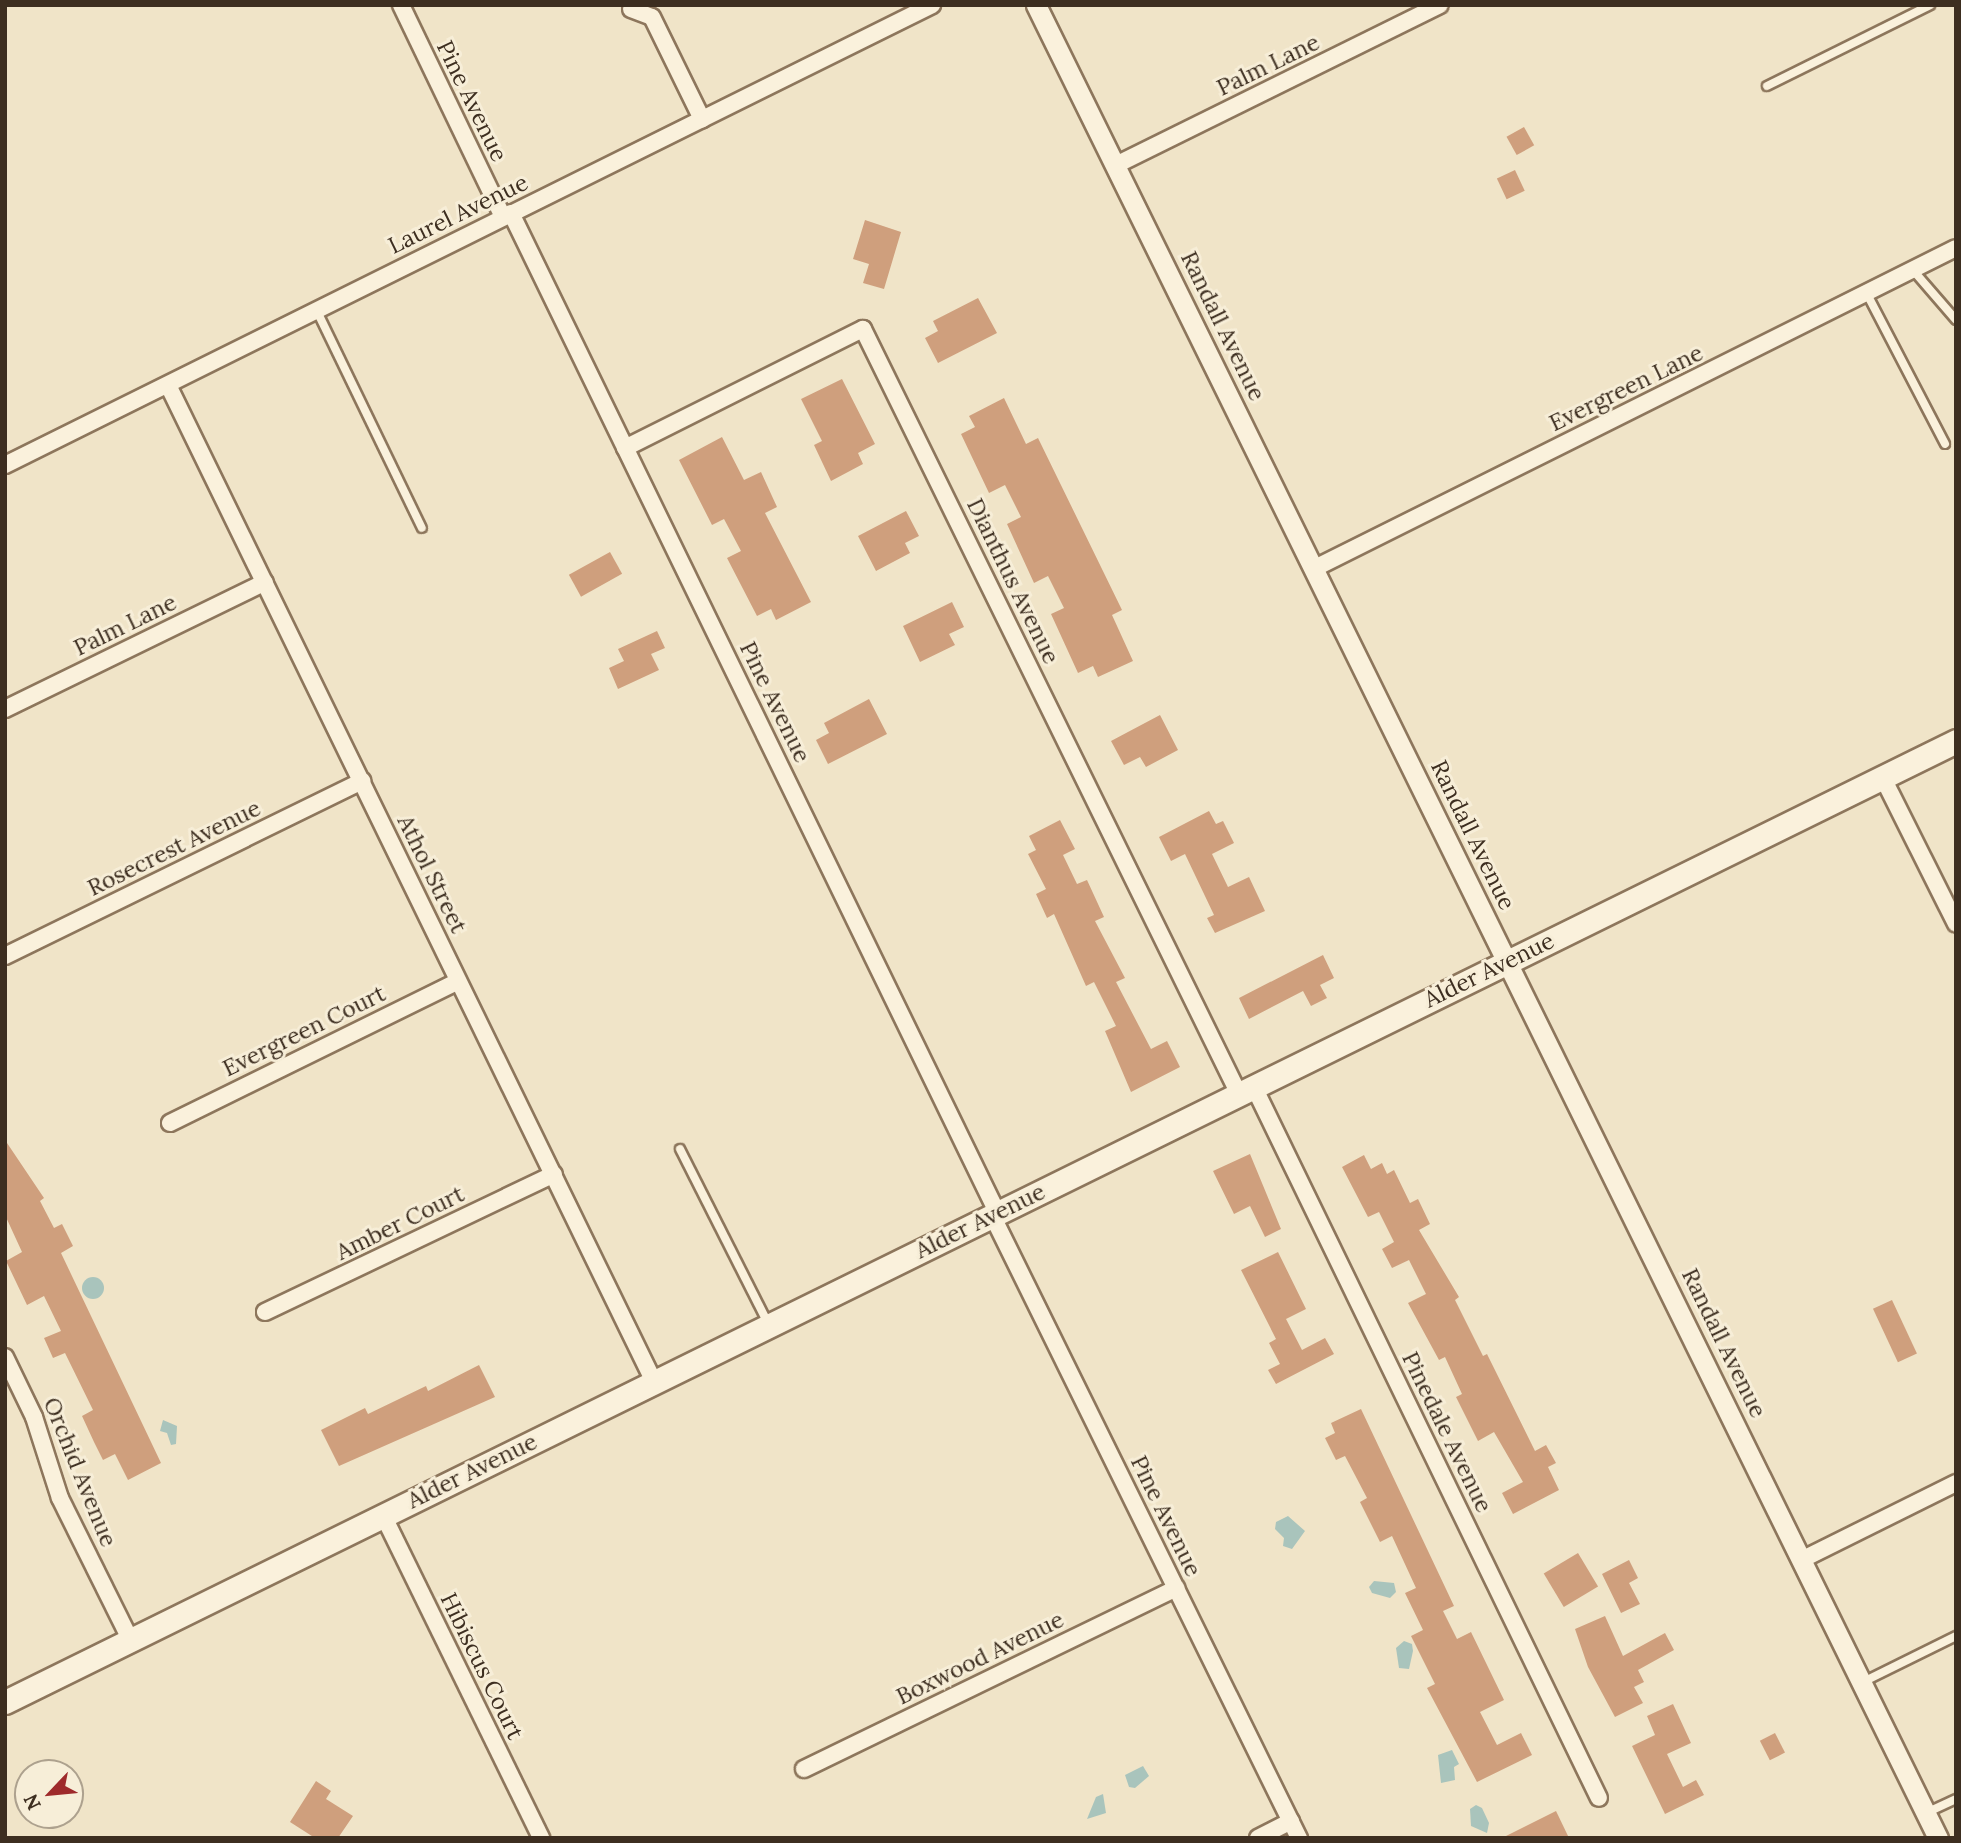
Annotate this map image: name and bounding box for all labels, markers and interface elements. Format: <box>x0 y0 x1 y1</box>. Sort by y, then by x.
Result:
street label: Palm Lane <box>1212 28 1324 102</box>
street label: Pine Avenue <box>431 36 513 166</box>
street label: Laurel Avenue <box>384 168 532 260</box>
street label: Randall Avenue <box>1175 247 1271 405</box>
street label: Evergreen Lane <box>1545 339 1707 437</box>
street label: Dianthus Avenue <box>961 494 1065 668</box>
street label: Palm Lane <box>69 588 181 662</box>
street label: Pine Avenue <box>734 637 816 767</box>
street label: Randall Avenue <box>1425 756 1521 914</box>
street label: Rosecrest Avenue <box>83 794 265 902</box>
street label: Athol Street <box>392 810 472 938</box>
street label: Alder Avenue <box>1420 927 1558 1013</box>
street label: Evergreen Court <box>218 980 390 1082</box>
street label: Alder Avenue <box>911 1178 1049 1264</box>
street label: Amber Court <box>331 1180 469 1266</box>
street label: Randall Avenue <box>1676 1264 1772 1422</box>
street label: Pinedale Avenue <box>1396 1347 1498 1517</box>
street label: Orchid Avenue <box>38 1393 122 1551</box>
street label: Alder Avenue <box>403 1428 541 1514</box>
street label: Pine Avenue <box>1125 1451 1207 1581</box>
street label: Hibiscus Court <box>435 1588 529 1744</box>
street label: Boxwood Avenue <box>892 1606 1068 1710</box>
north arrow <box>14 1759 84 1829</box>
text: N <box>18 1790 46 1814</box>

